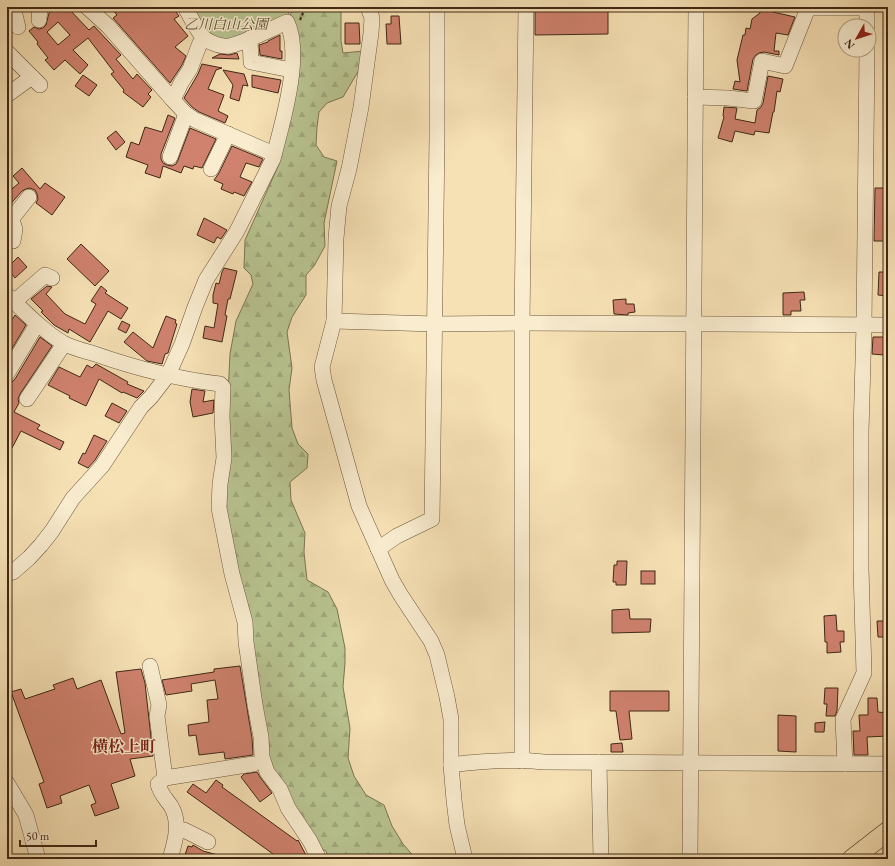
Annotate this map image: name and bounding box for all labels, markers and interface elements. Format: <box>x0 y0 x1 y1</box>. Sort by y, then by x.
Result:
park label: 乙川白山公園 <box>184 15 270 33</box>
north arrow <box>837 18 877 58</box>
text: N <box>841 36 857 52</box>
district label: 横松上町 <box>92 736 156 757</box>
scale bar <box>20 822 96 848</box>
text: 50 m <box>26 828 50 844</box>

